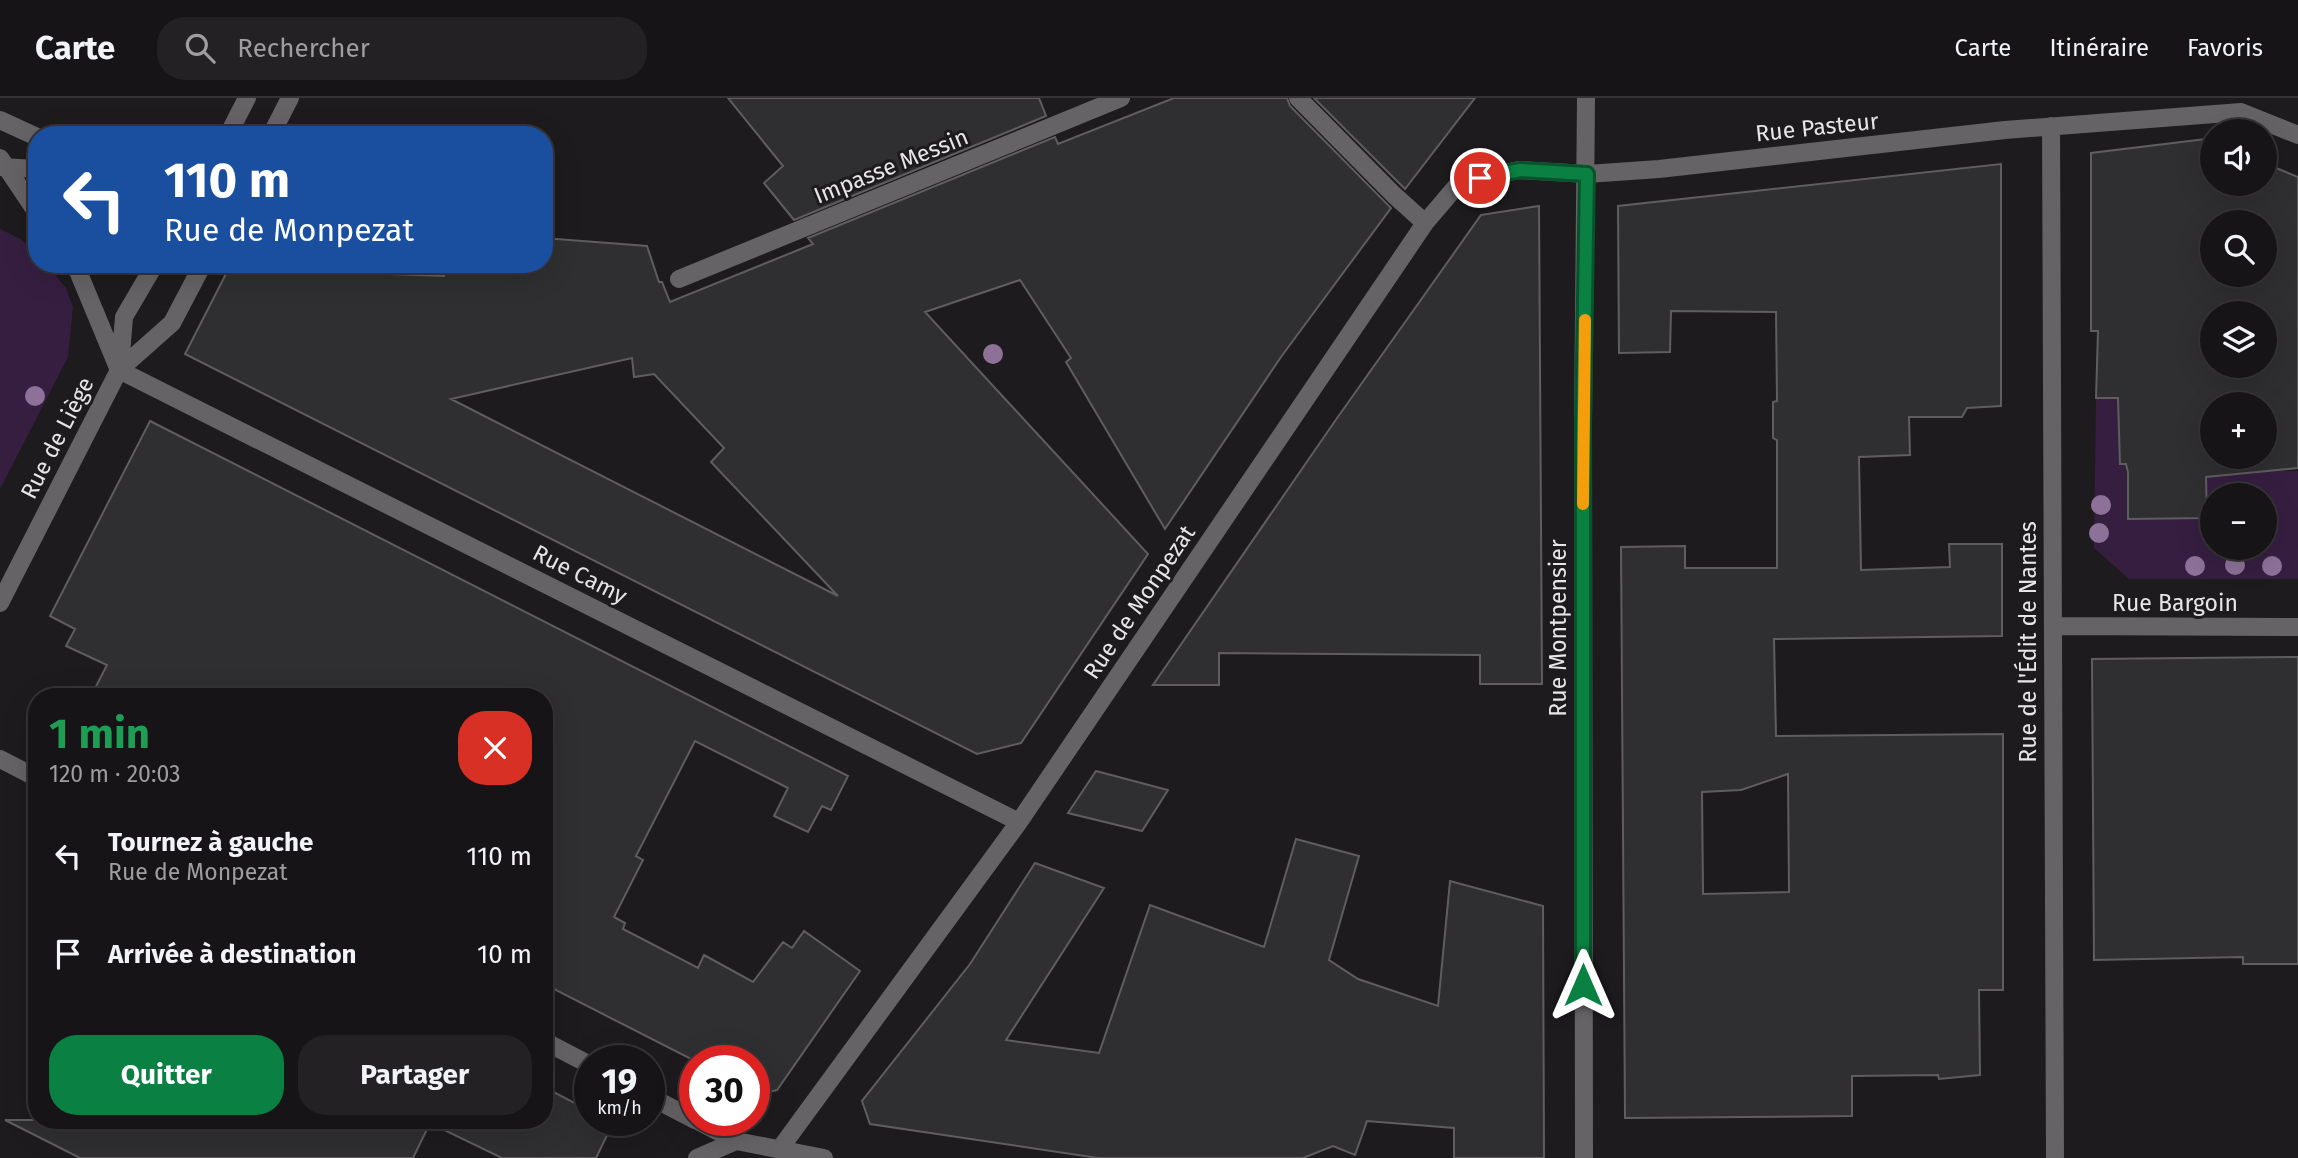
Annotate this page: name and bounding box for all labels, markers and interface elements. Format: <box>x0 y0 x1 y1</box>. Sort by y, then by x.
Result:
search box <box>157 17 647 80</box>
text: Carte <box>35 28 115 68</box>
icon: search <box>181 29 219 67</box>
text: Rechercher <box>237 33 370 64</box>
text: Carte <box>1955 34 2011 62</box>
text: Itinéraire <box>2049 34 2149 62</box>
text: Favoris <box>2187 34 2263 62</box>
street label: Rue Pasteur <box>1754 107 1880 147</box>
map controls <box>2200 119 2277 560</box>
button: sound <box>2200 119 2277 196</box>
street label: Impasse Messin <box>810 122 972 210</box>
pin <box>1450 148 1510 208</box>
text: 110 m <box>164 151 290 210</box>
icon: left <box>49 154 140 245</box>
icon: arrive <box>1461 159 1499 197</box>
button: search <box>2200 210 2277 287</box>
text: Rue de Monpezat <box>164 211 414 249</box>
button: layers <box>2200 301 2277 378</box>
street label: Rue de Liège <box>14 372 100 504</box>
button: + <box>2200 392 2277 469</box>
button: − <box>2200 483 2277 560</box>
street label: Rue de Monpezat <box>1077 519 1201 684</box>
street label: Rue de l'Édit de Nantes <box>2013 521 2042 763</box>
street label: Rue Camy <box>528 538 632 610</box>
street label: Rue Montpensier <box>1544 539 1572 717</box>
street label: Rue Bargoin <box>2112 589 2238 617</box>
text: 1 min <box>49 709 150 759</box>
button: close <box>458 711 532 785</box>
text: 120 m · 20:03 <box>49 760 181 788</box>
text: Tournez à gauche <box>108 827 313 858</box>
icon: left <box>49 837 87 875</box>
text: 110 m <box>466 841 532 872</box>
text: Rue de Monpezat <box>108 858 288 886</box>
icon: arrive <box>49 935 87 973</box>
text: Arrivée à destination <box>108 939 357 970</box>
text: 10 m <box>477 939 532 970</box>
position arrow <box>1546 948 1620 1022</box>
button: Quitter <box>49 1035 284 1115</box>
button: Partager <box>298 1035 532 1115</box>
speed limit sign: 30 <box>679 1045 770 1136</box>
text: 19 <box>602 1060 637 1102</box>
text: km/h <box>597 1097 642 1119</box>

